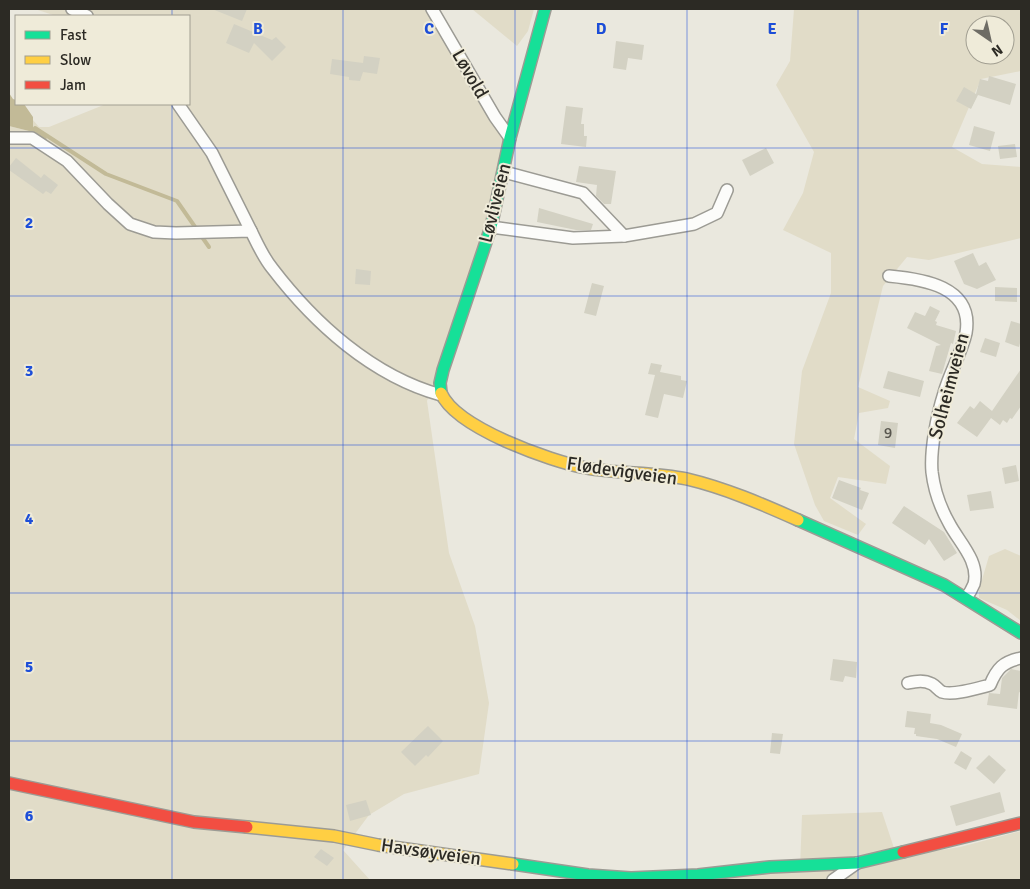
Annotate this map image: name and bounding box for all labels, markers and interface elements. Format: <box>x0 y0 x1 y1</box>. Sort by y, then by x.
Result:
legend <box>15 15 190 105</box>
north arrow <box>965 15 1015 65</box>
text: B <box>253 19 263 39</box>
text: C <box>424 19 434 39</box>
text: D <box>596 19 607 39</box>
text: E <box>767 19 777 39</box>
text: F <box>940 19 949 39</box>
text: Fast <box>60 26 87 44</box>
text: N <box>988 41 1006 60</box>
street label: Løvold <box>446 45 494 103</box>
text: Slow <box>60 51 91 69</box>
text: Jam <box>60 76 86 94</box>
street label: Løvliveien <box>474 161 516 245</box>
text: 2 <box>25 213 33 233</box>
street label: Solheimveien <box>923 330 975 442</box>
text: 3 <box>25 361 33 381</box>
house number: 9 <box>884 423 892 443</box>
street label: Flødevigveien <box>565 451 679 491</box>
text: 4 <box>25 509 34 529</box>
text: 5 <box>25 657 33 677</box>
text: 6 <box>25 806 34 826</box>
street label: Havsøyveien <box>379 833 483 871</box>

